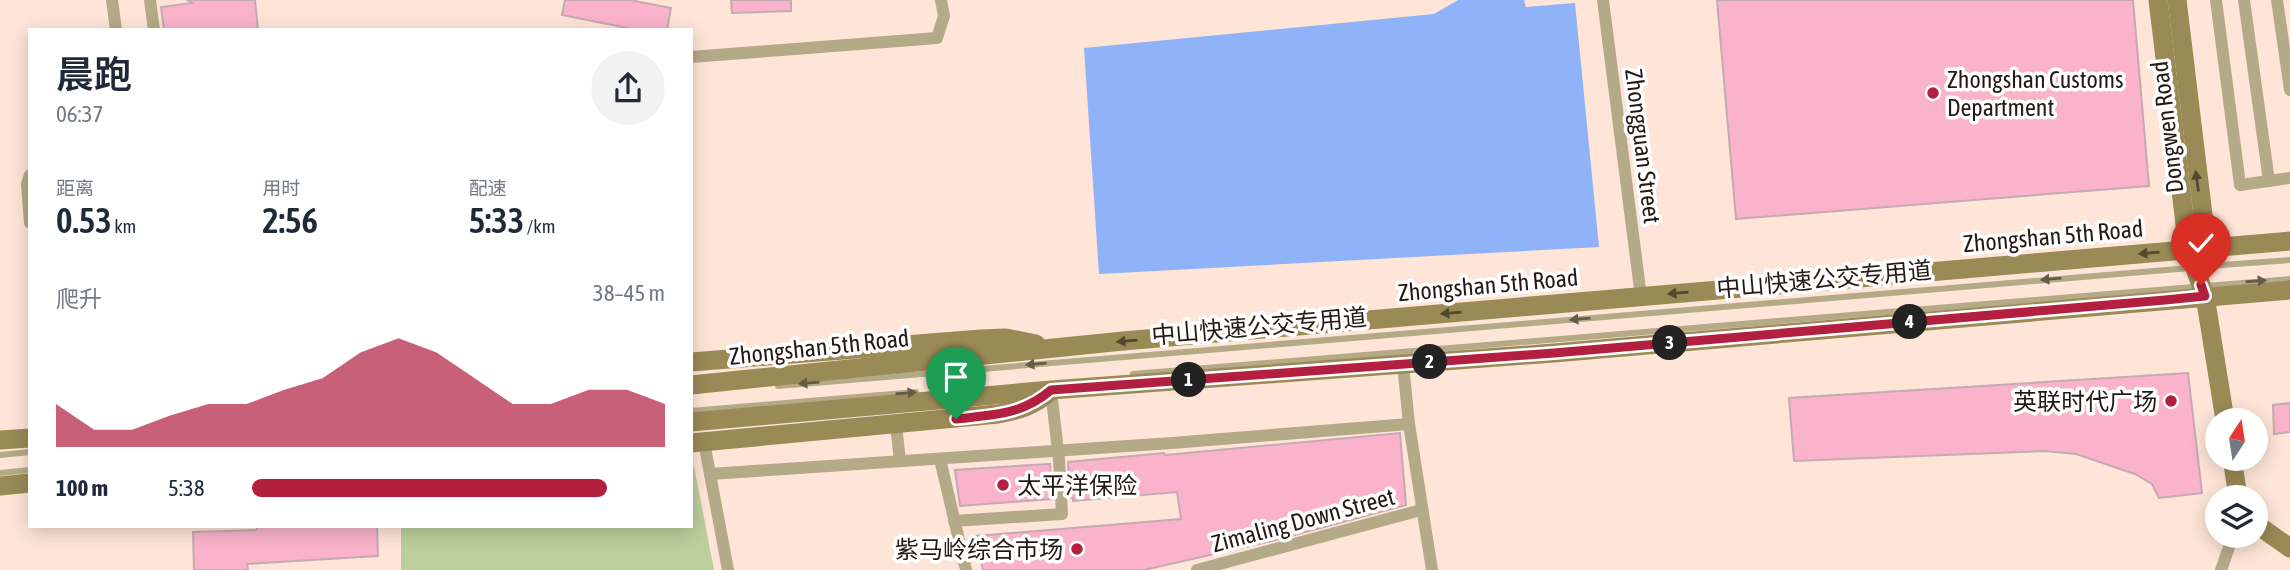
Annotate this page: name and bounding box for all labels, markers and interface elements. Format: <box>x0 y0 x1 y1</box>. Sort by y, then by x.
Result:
button: share <box>591 51 665 125</box>
text: 晨跑 <box>56 53 132 96</box>
street label: Dongwen Road <box>2146 60 2188 194</box>
place label: Zhongshan Customs Department <box>1947 66 2123 121</box>
street label: Zhongguan Street <box>1620 67 1666 225</box>
marker: Zhongshan Customs Department <box>1925 85 1941 101</box>
text: 06:37 <box>56 101 103 127</box>
one-way arrow <box>2192 169 2203 191</box>
text: 距离 <box>56 177 94 199</box>
text: 用时 <box>262 177 300 199</box>
text: 配速 <box>469 177 507 199</box>
text: 0.53 <box>56 200 112 240</box>
text: 2:56 <box>262 200 318 240</box>
text: 5:33 <box>469 200 524 240</box>
pin <box>2171 213 2231 285</box>
text: km <box>112 215 136 237</box>
text: /km <box>524 215 555 237</box>
street label: Zhongshan 5th Road <box>1962 215 2144 257</box>
icon: check <box>2182 224 2220 262</box>
one-way arrow <box>2137 247 2159 258</box>
street label: 中山快速公交专用道 <box>1715 256 1933 302</box>
street label: Zhongshan 5th Road <box>1397 264 1579 306</box>
one-way arrow <box>2040 274 2062 285</box>
one-way arrow <box>2245 275 2267 286</box>
text: 38–45 m <box>593 280 665 306</box>
text: 爬升 <box>56 286 102 312</box>
one-way arrow <box>1667 288 1689 299</box>
street label: 中山快速公交专用道 <box>1150 303 1368 349</box>
pin: 4 <box>1892 304 1927 340</box>
one-way arrow <box>1440 308 1462 319</box>
text: 4 <box>1905 310 1914 332</box>
one-way arrow <box>1569 314 1591 325</box>
street label: Zhongshan 5th Road <box>728 324 910 370</box>
pin: 3 <box>1652 326 1688 360</box>
text: 3 <box>1665 331 1674 353</box>
one-way arrow <box>1116 336 1138 347</box>
pin: 2 <box>1412 344 1448 380</box>
pin <box>926 347 986 419</box>
text: 2 <box>1425 350 1434 372</box>
icon: arrive <box>937 358 975 396</box>
one-way arrow <box>1025 359 1047 370</box>
pin: 1 <box>1172 362 1206 398</box>
text: 1 <box>1184 368 1193 390</box>
one-way arrow <box>798 378 820 389</box>
one-way arrow <box>895 387 917 398</box>
place label: 英联时代广场 <box>2013 388 2157 415</box>
marker: 英联时代广场 <box>2163 393 2179 409</box>
north arrow <box>2205 408 2268 471</box>
map controls <box>2205 408 2268 548</box>
place label: 太平洋保险 <box>1017 472 1137 499</box>
text: 100 m <box>56 475 108 501</box>
text: 5:38 <box>168 475 205 501</box>
marker: 太平洋保险 <box>995 477 1011 493</box>
street label: Zimaling Down Street <box>1209 483 1398 557</box>
button: layers <box>2205 485 2268 548</box>
place label: 紫马岭综合市场 <box>895 536 1063 563</box>
marker: 紫马岭综合市场 <box>1069 541 1085 557</box>

